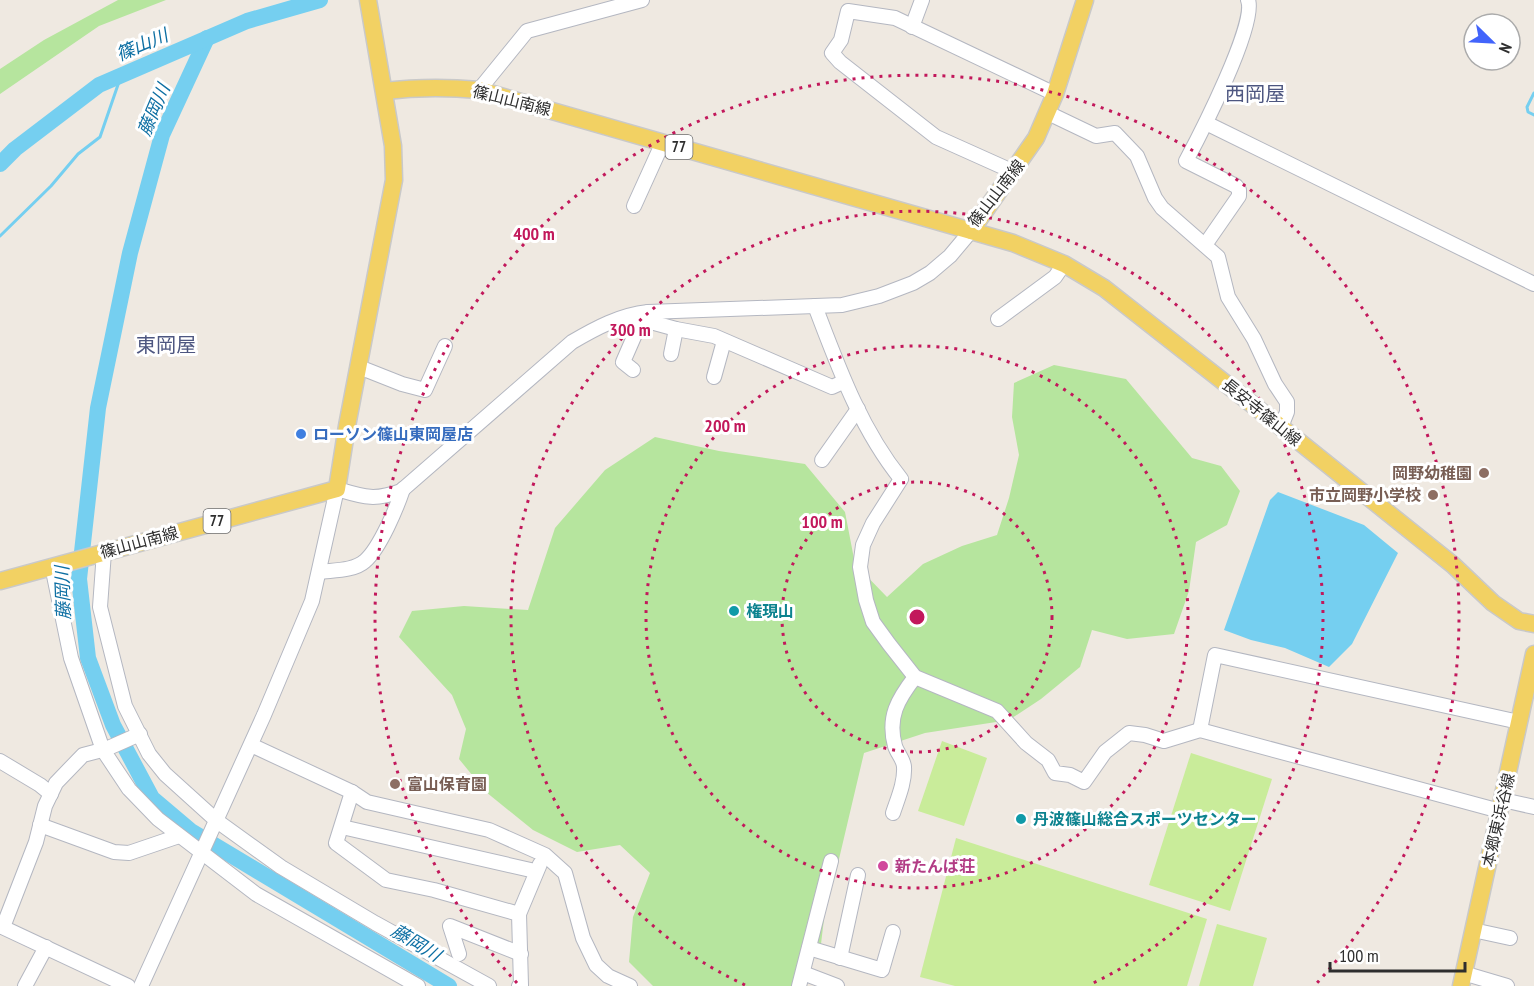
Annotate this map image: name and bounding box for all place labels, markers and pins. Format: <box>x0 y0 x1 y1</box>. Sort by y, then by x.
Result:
place label: ローソン篠山東岡屋店 <box>313 424 473 444</box>
marker: ローソン篠山東岡屋店 <box>294 427 308 441</box>
place label: 岡野幼稚園 <box>1392 463 1472 483</box>
marker: 岡野幼稚園 <box>1477 466 1491 480</box>
place label: 市立岡野小学校 <box>1309 485 1421 505</box>
marker: 市立岡野小学校 <box>1426 488 1440 502</box>
place label: 権現山 <box>746 601 794 621</box>
marker: 権現山 <box>727 604 741 618</box>
centre of rings <box>907 607 927 627</box>
place label: 富山保育園 <box>407 774 487 794</box>
marker: 富山保育園 <box>388 777 402 791</box>
place label: 丹波篠山総合スポーツセンター <box>1033 809 1257 829</box>
marker: 丹波篠山総合スポーツセンター <box>1014 812 1028 826</box>
place label: 新たんば荘 <box>895 856 975 876</box>
marker: 新たんば荘 <box>876 859 890 873</box>

